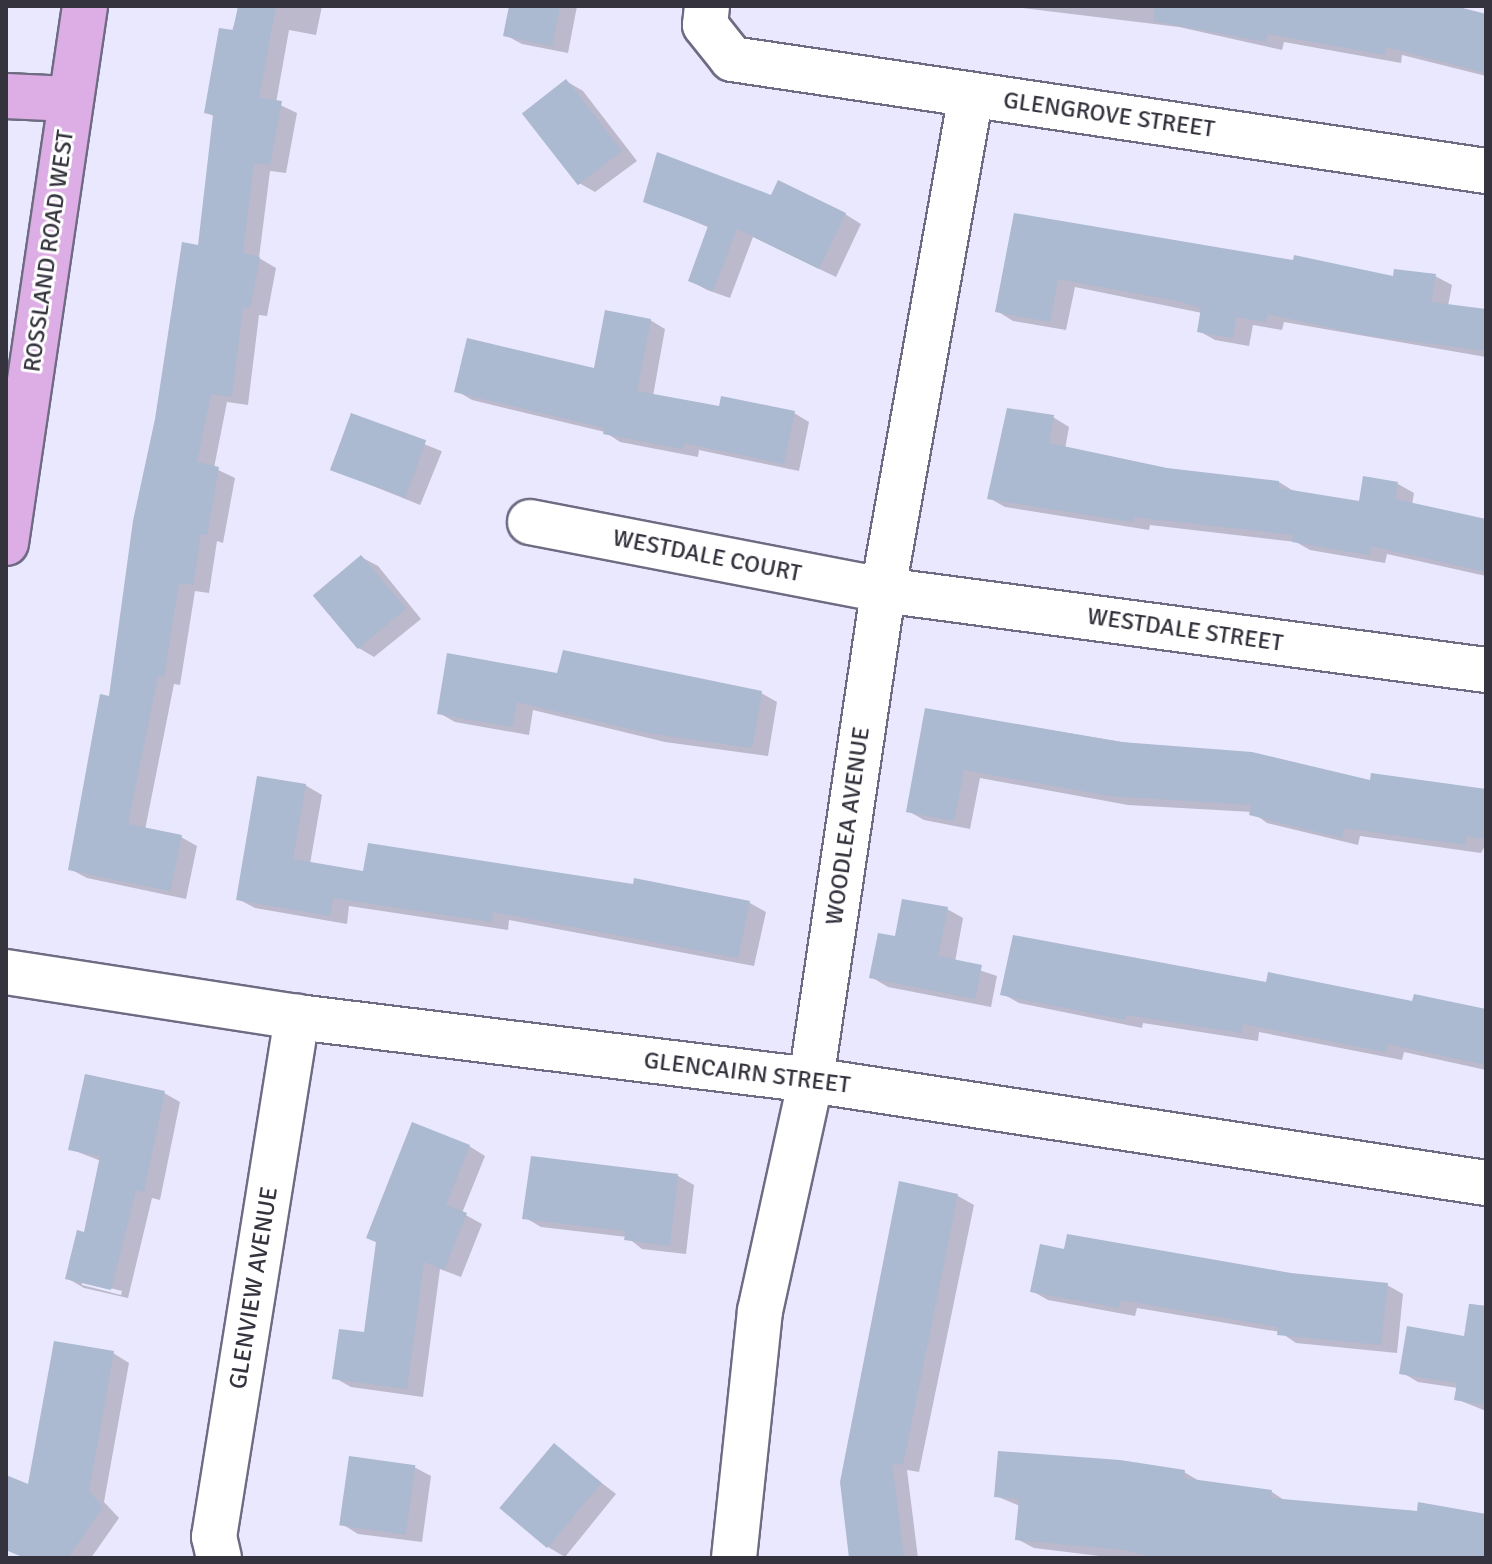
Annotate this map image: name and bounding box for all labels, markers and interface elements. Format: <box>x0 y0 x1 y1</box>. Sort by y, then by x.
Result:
street label: GLENGROVE STREET <box>1001 86 1217 144</box>
street label: ROSSLAND ROAD WEST <box>18 128 80 374</box>
street label: WESTDALE COURT <box>610 524 804 588</box>
street label: WESTDALE STREET <box>1085 602 1285 658</box>
street label: WOODLEA AVENUE <box>820 725 876 927</box>
street label: GLENCAIRN STREET <box>642 1046 852 1100</box>
street label: GLENVIEW AVENUE <box>224 1185 284 1391</box>

